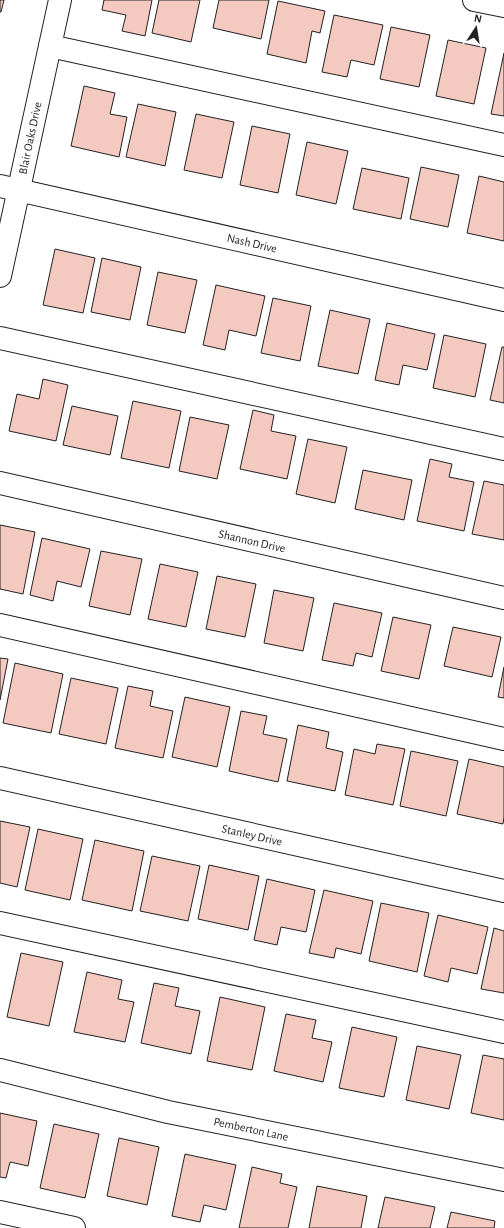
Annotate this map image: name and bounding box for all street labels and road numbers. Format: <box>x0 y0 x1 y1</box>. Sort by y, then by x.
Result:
street label: Blair Oaks Drive <box>16 101 44 175</box>
street label: Nash Drive <box>226 231 278 255</box>
street label: Shannon Drive <box>217 527 287 555</box>
street label: Stanley Drive <box>220 822 283 849</box>
street label: Pemberton Lane <box>212 1115 290 1143</box>

